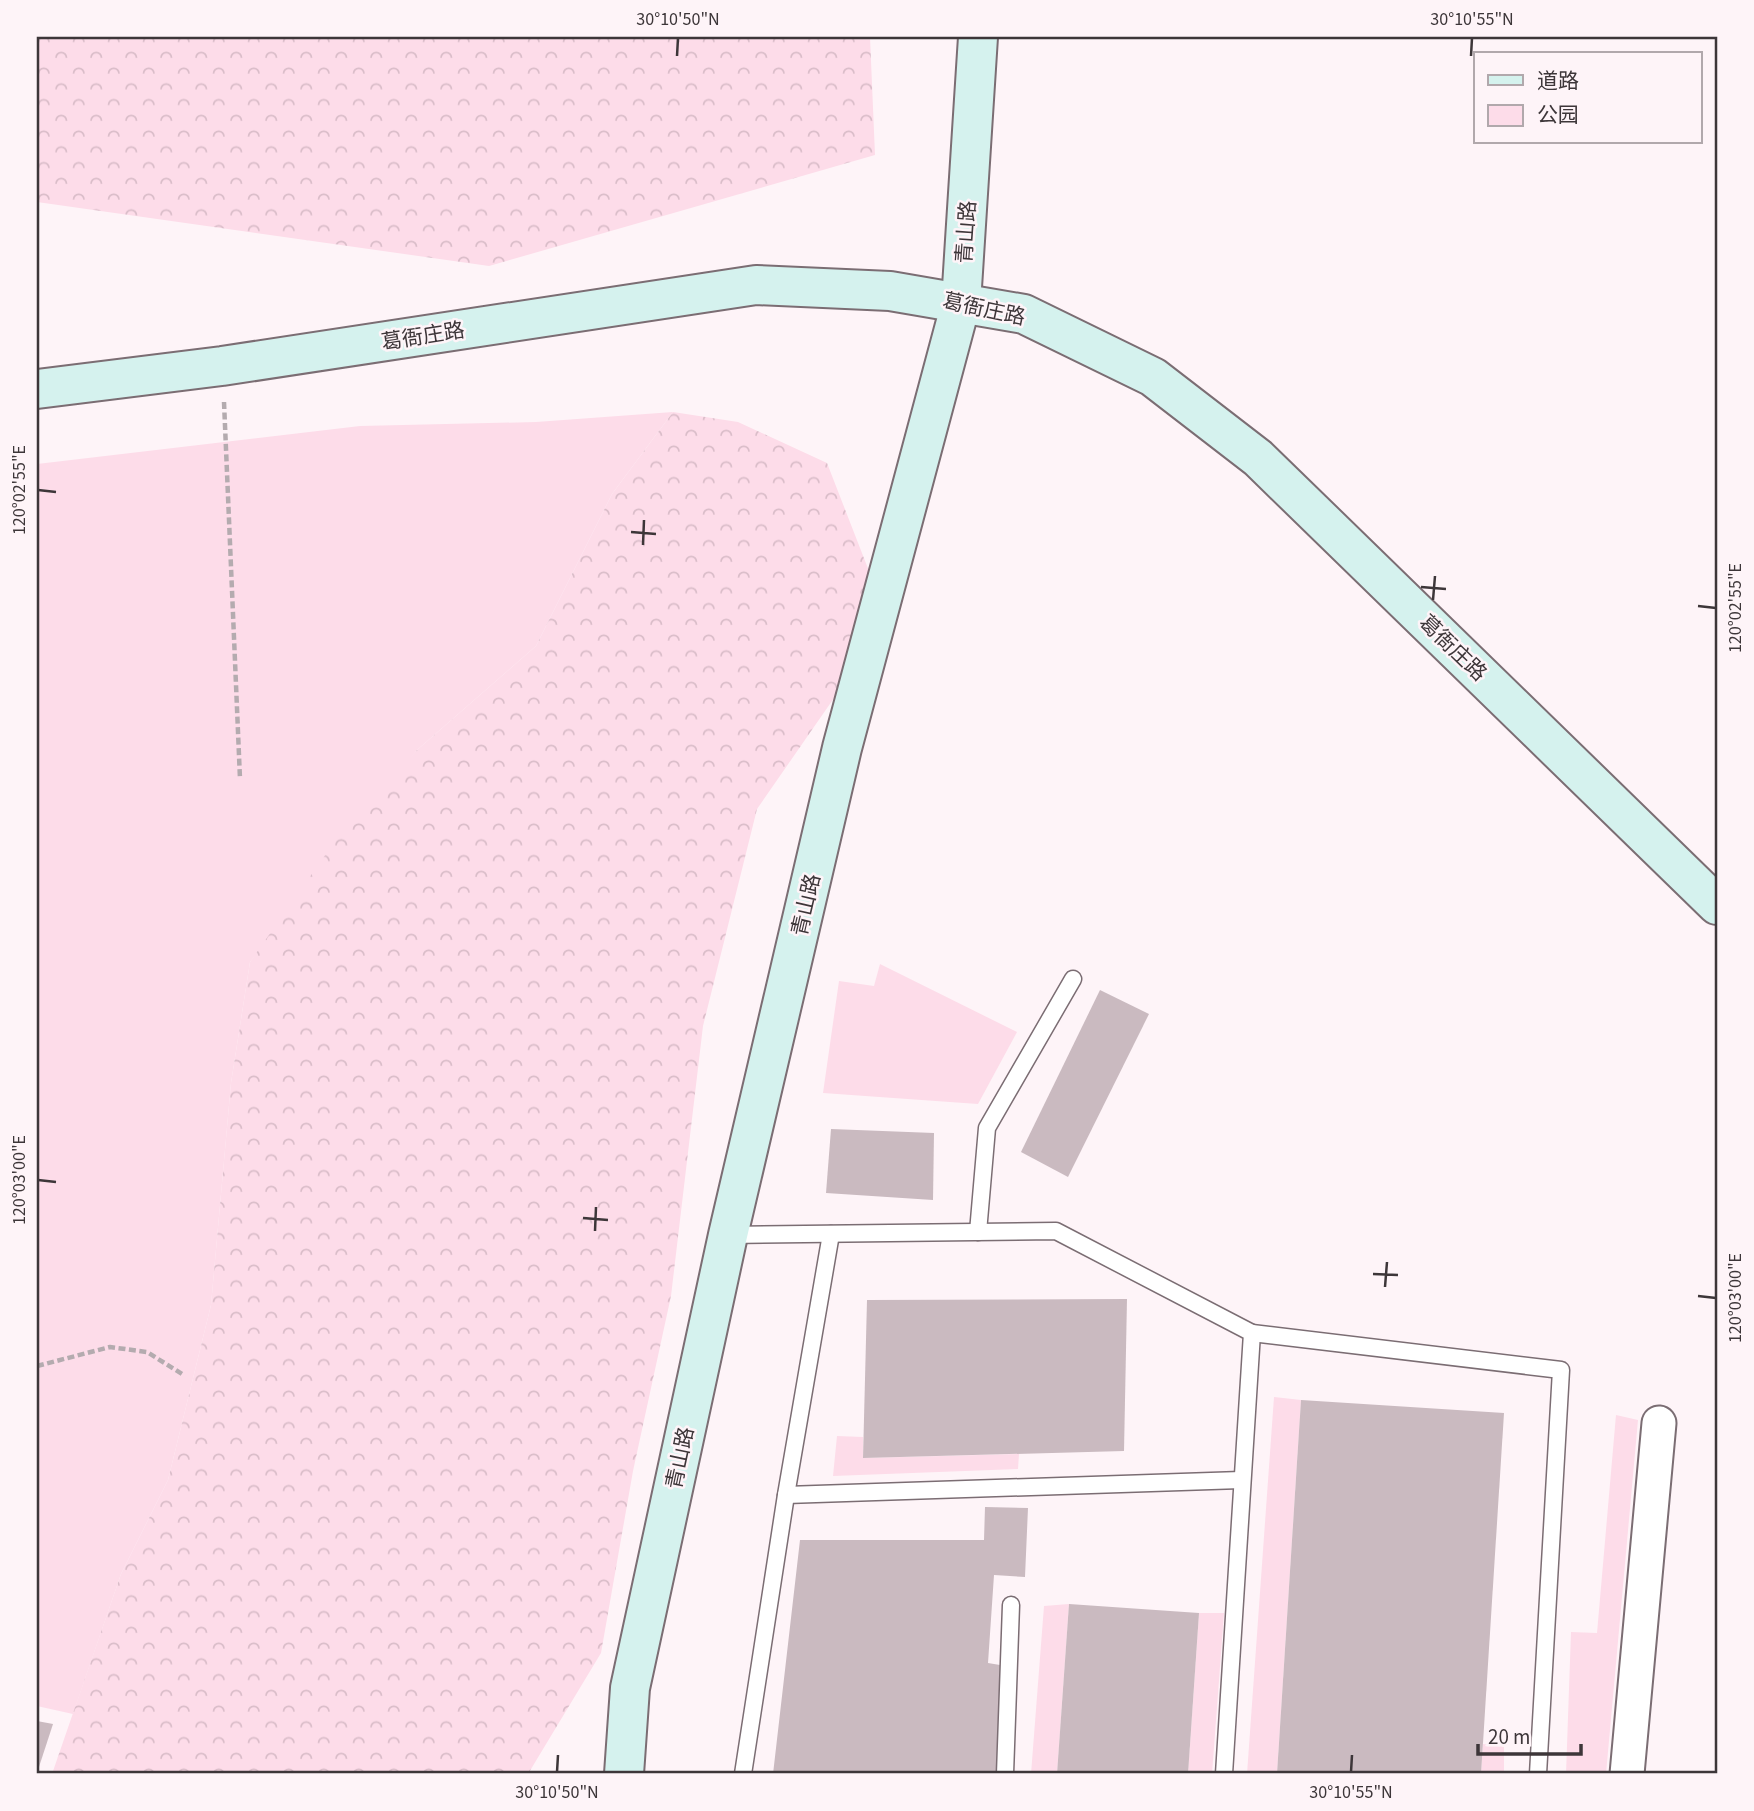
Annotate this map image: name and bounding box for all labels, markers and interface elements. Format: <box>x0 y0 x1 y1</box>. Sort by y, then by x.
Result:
text: 30°10'50"N <box>636 7 720 32</box>
text: 30°10'55"N <box>1430 7 1514 32</box>
legend <box>1474 52 1702 144</box>
text: 道路 <box>1537 66 1579 96</box>
text: 公园 <box>1537 100 1579 130</box>
street label: 青山路 <box>949 200 983 264</box>
street label: 葛衙庄路 <box>940 286 1028 332</box>
street label: 葛衙庄路 <box>379 315 467 357</box>
text: 120°02'55"E <box>7 445 32 535</box>
text: 120°02'55"E <box>1723 563 1748 653</box>
street label: 葛衙庄路 <box>1412 608 1494 688</box>
street label: 青山路 <box>784 871 828 939</box>
text: 120°03'00"E <box>7 1135 32 1225</box>
text: 120°03'00"E <box>1723 1253 1748 1343</box>
street label: 青山路 <box>659 1424 701 1492</box>
scale bar <box>1478 1713 1581 1757</box>
text: 20 m <box>1488 1722 1530 1752</box>
text: 30°10'50"N <box>515 1780 599 1805</box>
text: 30°10'55"N <box>1309 1780 1393 1805</box>

